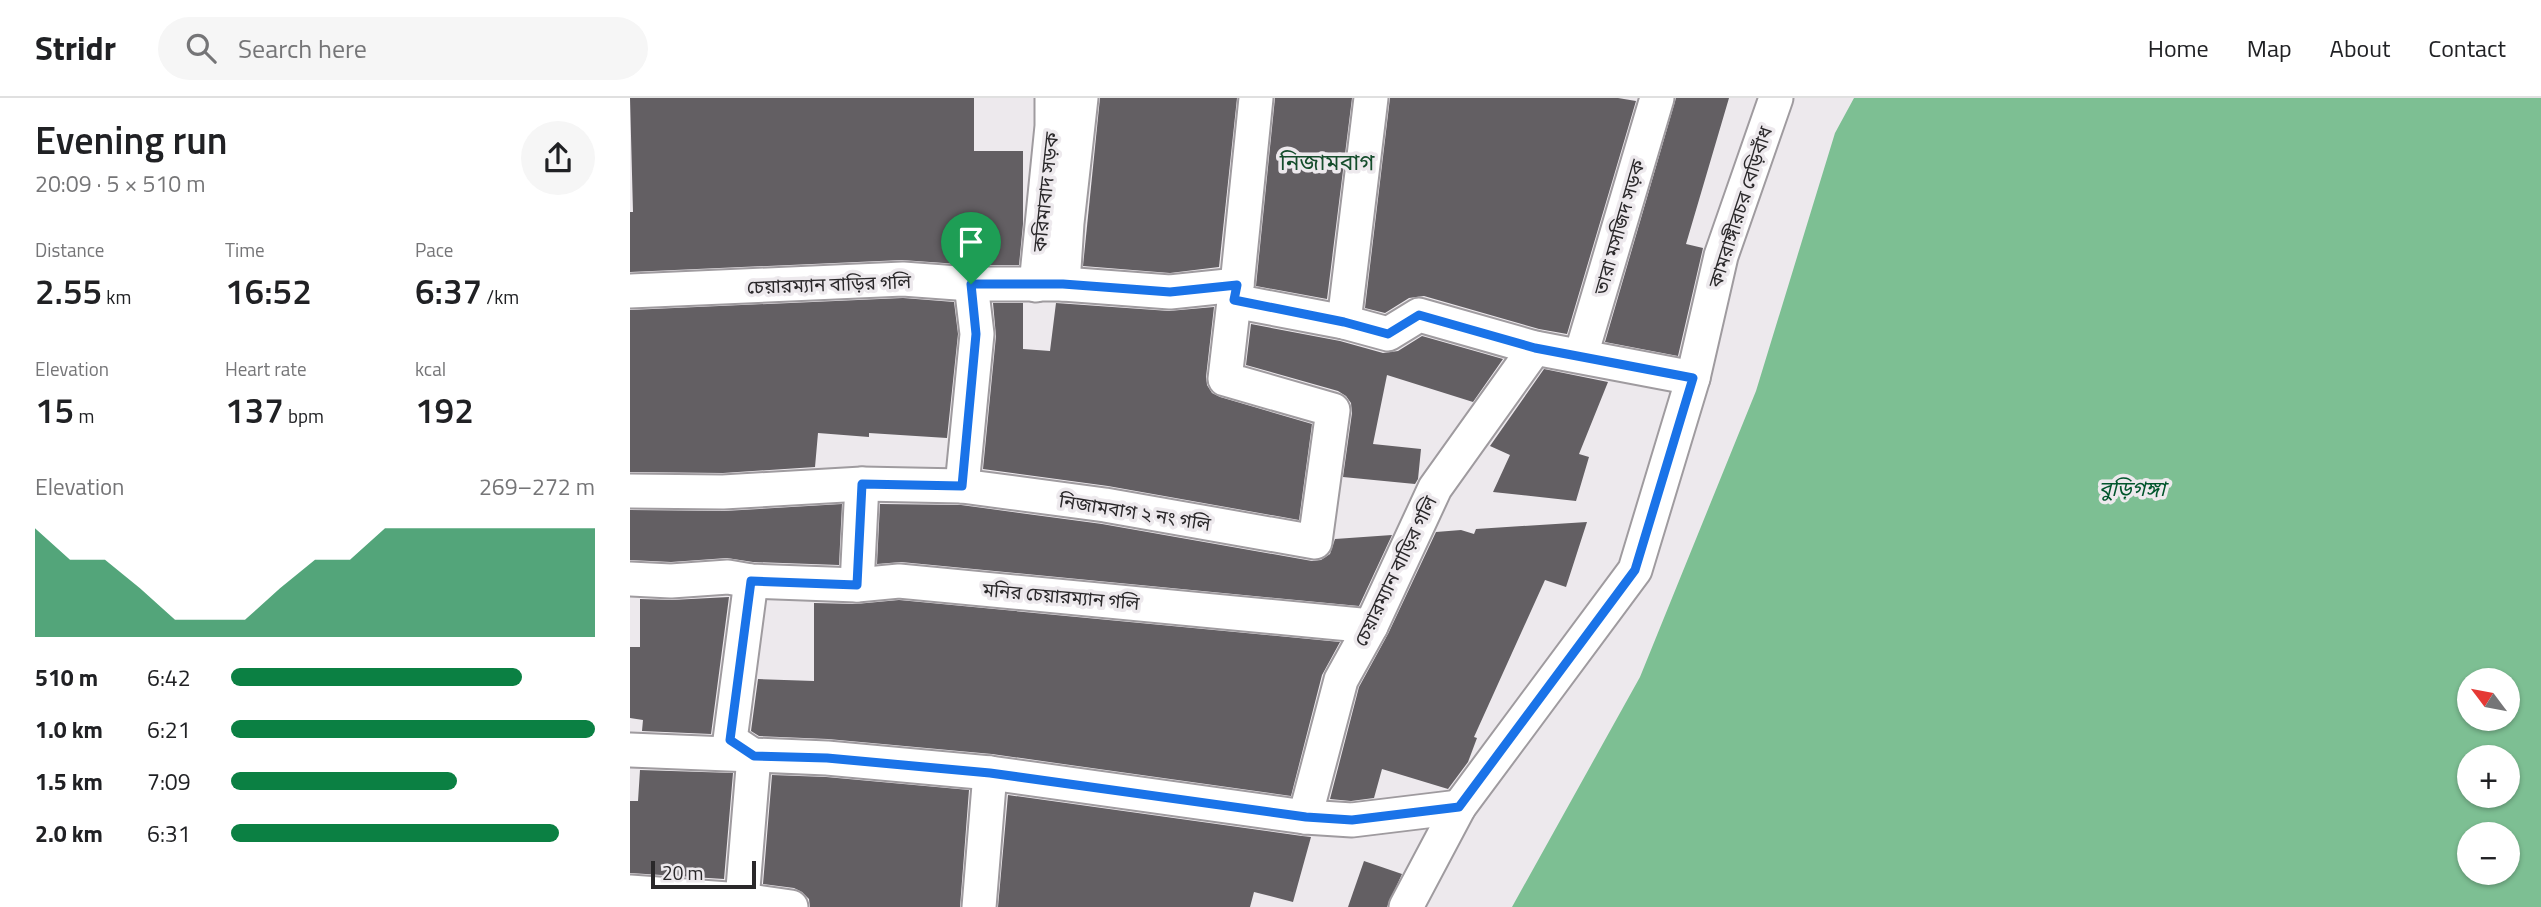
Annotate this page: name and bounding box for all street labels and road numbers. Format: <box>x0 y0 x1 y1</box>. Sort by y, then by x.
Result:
street label: কামরাঙ্গীরচর বেড়িবাঁধ <box>1699 122 1779 292</box>
street label: করিমাবাদ সড়ক <box>1024 130 1065 254</box>
street label: তারা মসজিদ সড়ক <box>1585 155 1652 299</box>
street label: চেয়ারম্যান বাড়ির গলি <box>746 266 913 301</box>
street label: নিজামবাগ ২ নং গলি <box>1056 485 1214 538</box>
street label: চেয়ারম্যান বাড়ির গলি <box>1345 490 1444 651</box>
street label: মনির চেয়ারম্যান গলি <box>980 574 1142 617</box>

